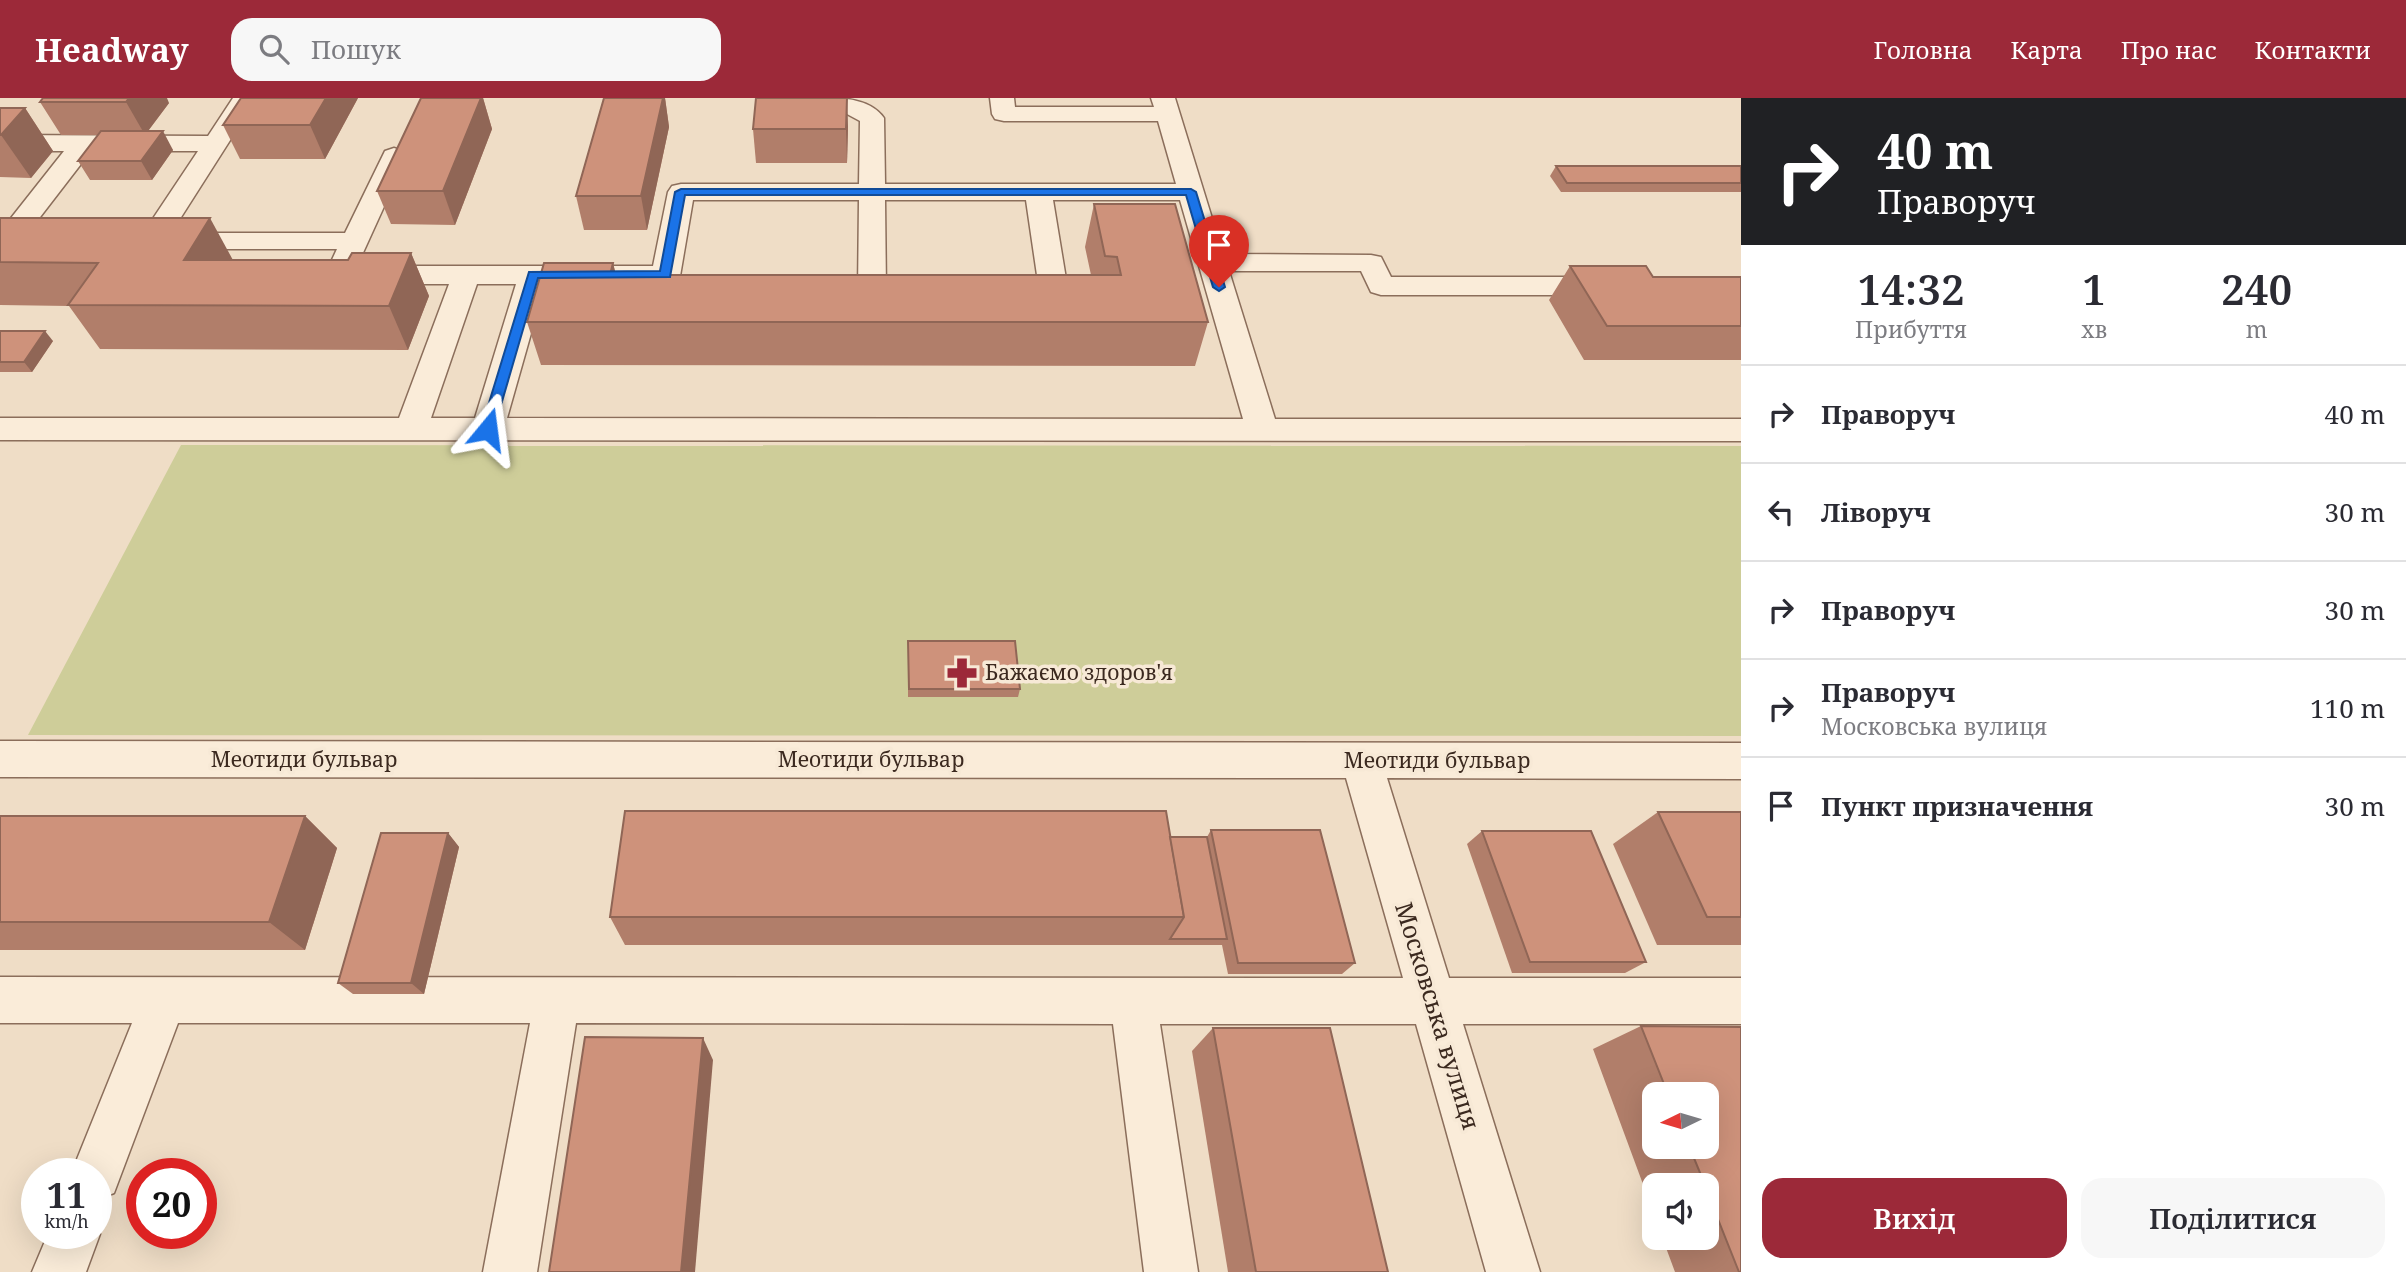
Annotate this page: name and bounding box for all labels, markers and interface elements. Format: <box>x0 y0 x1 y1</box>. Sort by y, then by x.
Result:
search box <box>231 18 721 81</box>
text: Headway <box>35 27 189 72</box>
icon: search <box>255 30 293 68</box>
text: Пошук <box>311 31 401 67</box>
text: Головна <box>1873 33 1973 66</box>
text: Карта <box>2011 33 2083 66</box>
text: Про нас <box>2121 33 2217 66</box>
text: Контакти <box>2255 33 2371 66</box>
text: 40 m <box>1877 117 1993 183</box>
icon: right <box>1762 126 1853 217</box>
text: Праворуч <box>1877 180 2036 223</box>
pin <box>1189 215 1249 287</box>
icon: arrive <box>1200 226 1238 264</box>
text: 14:32 <box>1858 260 1965 317</box>
text: 1 <box>2082 260 2106 317</box>
text: 240 <box>2221 260 2292 317</box>
text: Прибуття <box>1855 313 1967 345</box>
text: хв <box>2081 313 2107 345</box>
text: m <box>2246 313 2267 345</box>
position arrow <box>451 392 525 466</box>
icon: right <box>1762 395 1800 433</box>
text: Праворуч <box>1821 396 1955 432</box>
text: 40 m <box>2325 396 2385 432</box>
icon: left <box>1762 493 1800 531</box>
text: Ліворуч <box>1821 494 1931 530</box>
text: 30 m <box>2325 494 2385 530</box>
icon: right <box>1762 591 1800 629</box>
text: Праворуч <box>1821 592 1955 628</box>
text: 30 m <box>2325 592 2385 628</box>
pharmacy icon: Бажаємо здоров'я <box>945 656 979 690</box>
place label: Бажаємо здоров'я <box>985 658 1173 686</box>
text: Праворуч <box>1821 674 1955 710</box>
icon: right <box>1762 689 1800 727</box>
text: 110 m <box>2310 690 2385 726</box>
text: Московська вулиця <box>1821 710 2047 742</box>
street label: Меотиди бульвар <box>211 745 397 773</box>
street label: Меотиди бульвар <box>778 745 964 773</box>
street label: Меотиди бульвар <box>1344 746 1530 774</box>
icon: arrive <box>1762 787 1800 825</box>
text: Пункт призначення <box>1821 788 2093 824</box>
text: 30 m <box>2325 788 2385 824</box>
street label: Московська вулиця <box>1388 898 1489 1133</box>
north arrow <box>1642 1082 1718 1158</box>
map controls <box>1642 1082 1719 1250</box>
speed limit sign: 20 <box>126 1158 217 1249</box>
text: 11 <box>47 1171 86 1218</box>
button: sound <box>1642 1173 1719 1250</box>
button: Вихід <box>1762 1178 2067 1258</box>
button: Поділитися <box>2081 1178 2385 1258</box>
text: km/h <box>44 1209 89 1233</box>

